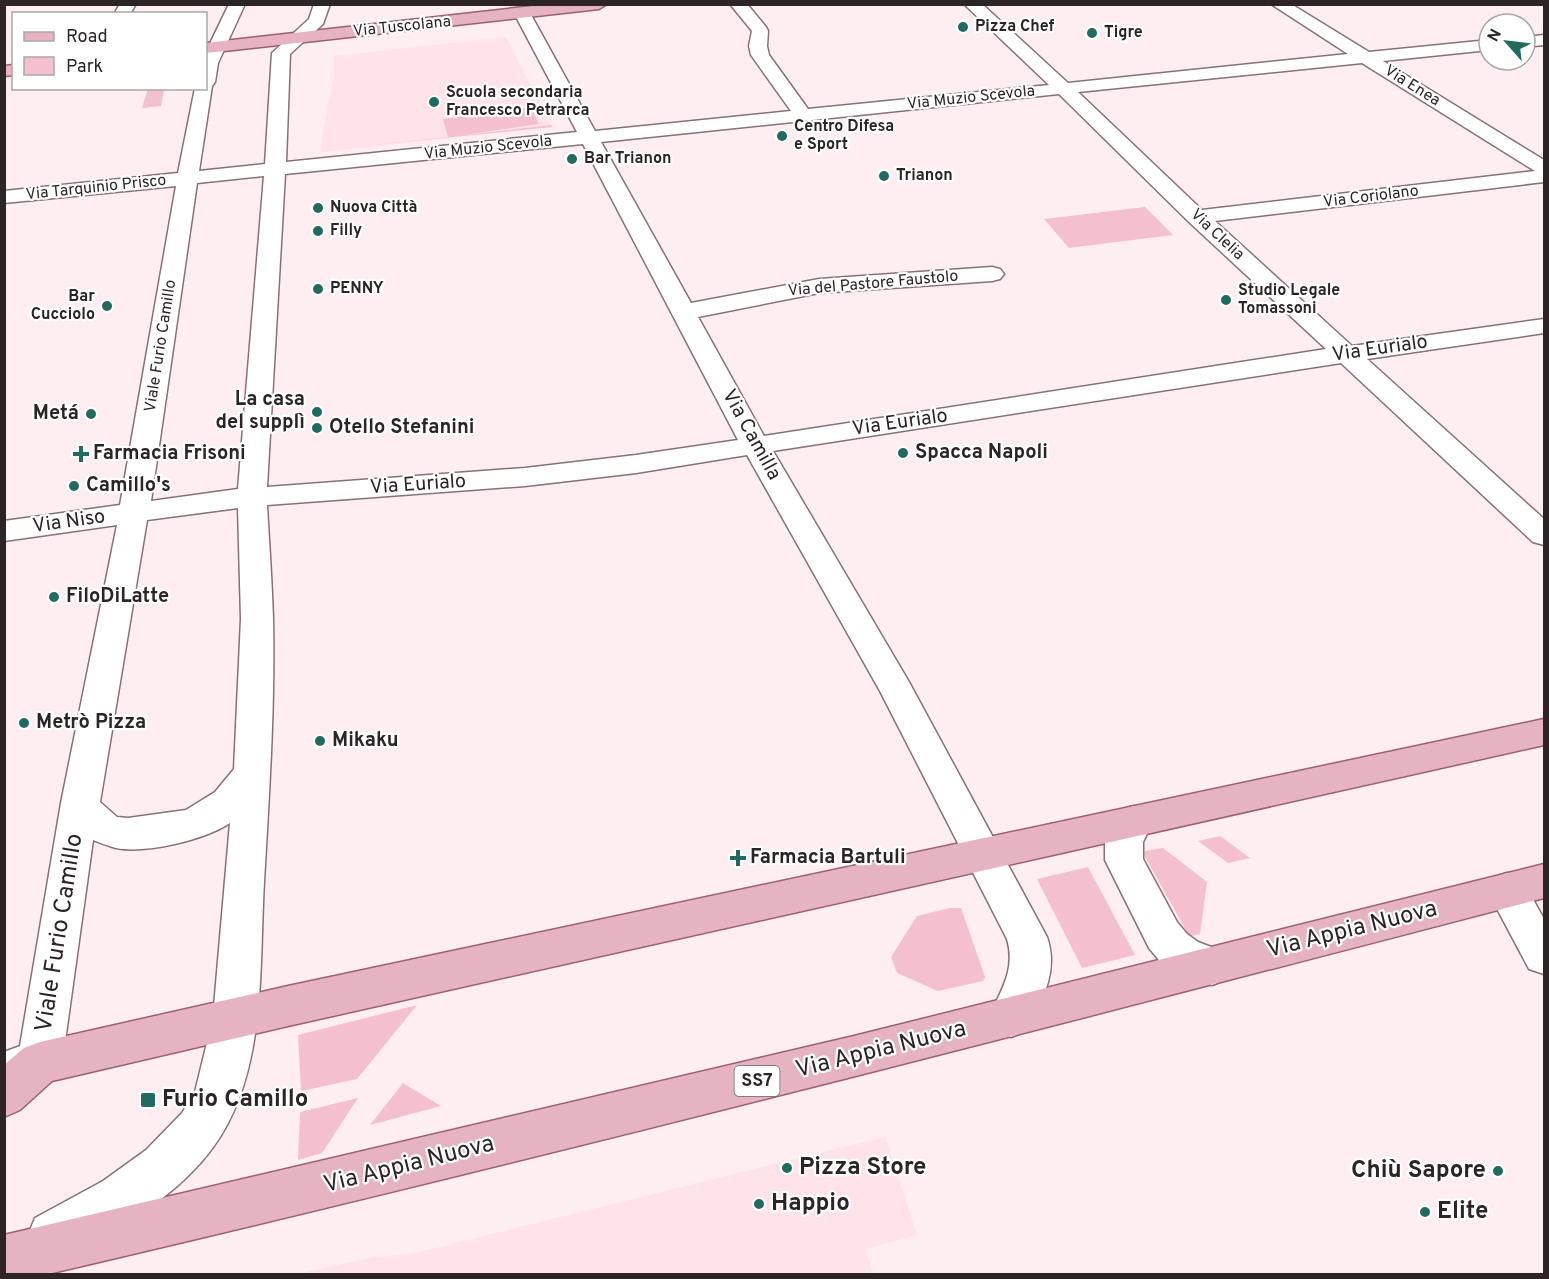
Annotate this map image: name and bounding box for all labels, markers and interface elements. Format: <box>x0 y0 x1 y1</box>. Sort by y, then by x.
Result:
legend <box>12 12 207 90</box>
street label: Via Tuscolana <box>352 12 452 42</box>
north arrow <box>1477 12 1537 72</box>
place label: Pizza Chef <box>975 17 1055 37</box>
marker: Pizza Chef <box>956 20 970 34</box>
place label: Tigre <box>1104 23 1143 43</box>
text: Road <box>66 26 108 49</box>
marker: Tigre <box>1085 26 1099 40</box>
text: N <box>1484 26 1507 46</box>
text: Park <box>66 56 103 79</box>
street label: Via Enea <box>1380 61 1444 111</box>
street label: Via Muzio Scevola <box>906 81 1036 115</box>
place label: Scuola secondaria Francesco Petrarca <box>446 83 590 121</box>
marker: Scuola secondaria Francesco Petrarca <box>427 95 441 109</box>
place label: Centro Difesa e Sport <box>794 117 894 155</box>
marker: Centro Difesa e Sport <box>775 129 789 143</box>
street label: Via Muzio Scevola <box>423 131 553 165</box>
place label: Bar Trianon <box>584 149 672 169</box>
marker: Bar Trianon <box>565 152 579 166</box>
place label: Trianon <box>896 166 953 186</box>
marker: Trianon <box>877 169 891 183</box>
street label: Via Tarquinio Prisco <box>25 171 167 205</box>
street label: Via Coriolano <box>1322 181 1420 213</box>
place label: Nuova Città <box>330 198 417 218</box>
marker: Nuova Città <box>311 201 325 215</box>
street label: Via Clelia <box>1186 205 1248 265</box>
place label: Filly <box>330 221 362 241</box>
marker: Filly <box>311 224 325 238</box>
street label: Via del Pastore Faustolo <box>787 267 959 301</box>
street label: Viale Furio Camillo <box>141 278 181 414</box>
place label: PENNY <box>330 279 384 299</box>
place label: Studio Legale Tomassoni <box>1238 281 1340 319</box>
marker: PENNY <box>311 282 325 296</box>
place label: Bar Cucciolo <box>31 287 95 325</box>
marker: Studio Legale Tomassoni <box>1219 293 1233 307</box>
marker: Bar Cucciolo <box>100 299 114 313</box>
street label: Via Eurialo <box>1330 329 1430 369</box>
street label: Via Camilla <box>715 385 787 485</box>
place label: La casa del supplì <box>216 387 305 436</box>
place label: Metá <box>33 401 79 427</box>
street label: Via Eurialo <box>850 403 950 443</box>
marker: La casa del supplì <box>310 405 324 419</box>
marker: Metá <box>84 407 98 421</box>
place label: Otello Stefanini <box>329 415 474 441</box>
marker: Otello Stefanini <box>310 421 324 435</box>
place label: Spacca Napoli <box>915 440 1048 466</box>
place label: Farmacia Frisoni <box>93 441 246 467</box>
marker: Spacca Napoli <box>896 446 910 460</box>
marker: Farmacia Frisoni <box>74 447 88 461</box>
street label: Via Eurialo <box>369 469 467 501</box>
place label: Camillo's <box>86 473 171 499</box>
marker: Camillo's <box>67 479 81 493</box>
street label: Via Niso <box>31 504 107 540</box>
place label: FiloDiLatte <box>66 584 169 610</box>
marker: FiloDiLatte <box>47 590 61 604</box>
place label: Metrò Pizza <box>36 710 146 736</box>
marker: Metrò Pizza <box>17 716 31 730</box>
place label: Mikaku <box>332 728 399 754</box>
marker: Mikaku <box>313 734 327 748</box>
street label: Viale Furio Camillo <box>29 832 91 1034</box>
place label: Farmacia Bartuli <box>750 845 906 871</box>
marker: Farmacia Bartuli <box>731 851 745 865</box>
street label: Via Appia Nuova <box>1264 894 1440 966</box>
street label: Via Appia Nuova <box>793 1014 969 1086</box>
road number: SS7 <box>734 1066 780 1096</box>
place label: Furio Camillo <box>162 1085 308 1115</box>
marker: Furio Camillo <box>139 1091 157 1109</box>
street label: Via Appia Nuova <box>321 1129 497 1201</box>
place label: Pizza Store <box>799 1153 926 1183</box>
place label: Chiù Sapore <box>1351 1156 1486 1186</box>
marker: Pizza Store <box>780 1161 794 1175</box>
marker: Chiù Sapore <box>1491 1164 1505 1178</box>
place label: Happio <box>771 1189 850 1219</box>
marker: Happio <box>752 1197 766 1211</box>
place label: Elite <box>1437 1197 1488 1227</box>
marker: Elite <box>1418 1205 1432 1219</box>

